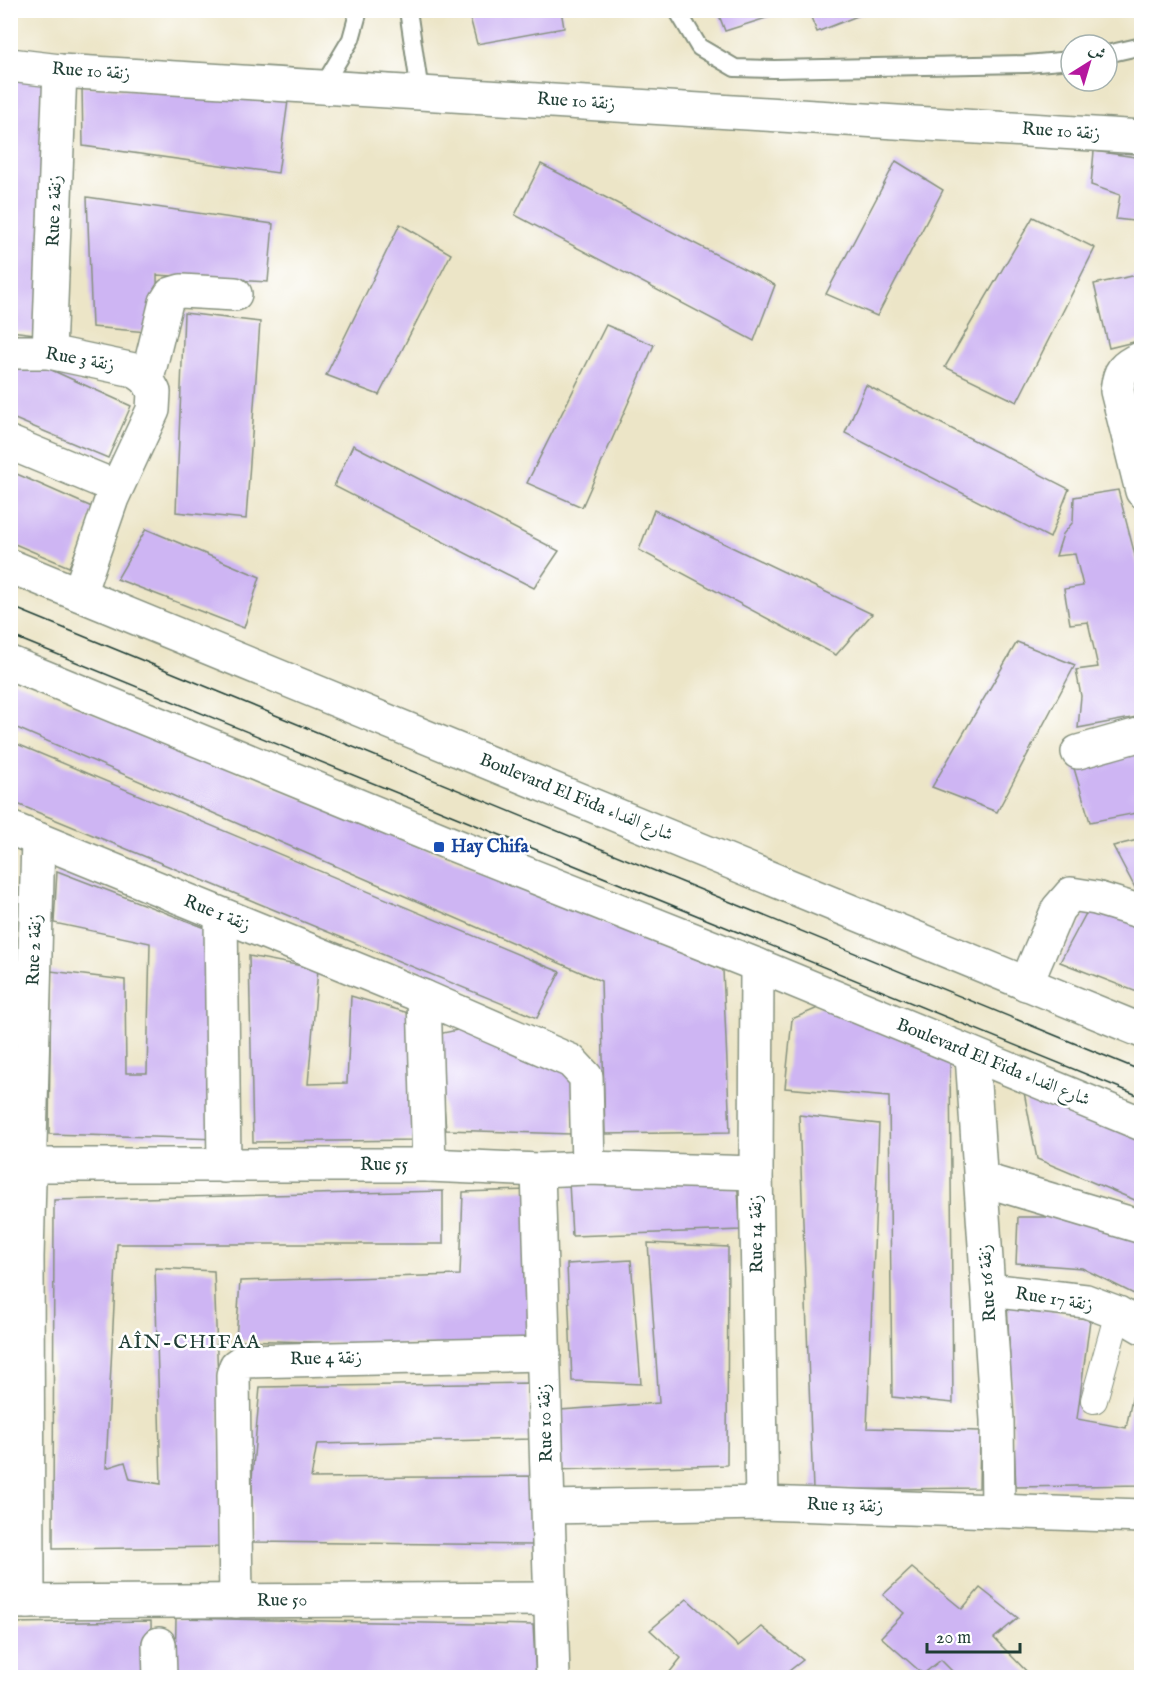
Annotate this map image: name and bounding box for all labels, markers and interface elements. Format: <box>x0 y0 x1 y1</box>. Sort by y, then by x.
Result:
north arrow <box>1059 33 1119 93</box>
text: ش <box>1084 40 1109 65</box>
street label: Rue 10 زنقة <box>51 58 131 86</box>
street label: Rue 10 زنقة <box>536 88 616 116</box>
street label: Rue 10 زنقة <box>1021 118 1101 146</box>
street label: Rue 2 زنقة <box>42 175 68 247</box>
street label: Rue 3 زنقة <box>44 343 116 377</box>
street label: Boulevard El Fida شارع الفداء <box>475 749 676 849</box>
place label: Hay Chifa <box>451 836 530 859</box>
marker: Hay Chifa <box>432 840 446 854</box>
street label: Rue 1 زنقة <box>180 890 254 938</box>
street label: Rue 2 زنقة <box>22 914 48 986</box>
street label: Boulevard El Fida شارع الفداء <box>892 1014 1093 1114</box>
street label: Rue 55 <box>360 1154 409 1177</box>
street label: Rue 14 زنقة <box>745 1194 769 1274</box>
street label: Rue 16 زنقة <box>974 1243 1002 1323</box>
street label: Rue 17 زنقة <box>1013 1283 1095 1317</box>
district label: AÎN-CHIFAA <box>118 1330 261 1355</box>
street label: Rue 4 زنقة <box>290 1347 362 1371</box>
street label: Rue 10 زنقة <box>533 1383 559 1463</box>
street label: Rue 13 زنقة <box>806 1493 884 1519</box>
street label: Rue 50 <box>257 1589 307 1612</box>
scale bar <box>927 1616 1020 1654</box>
text: 20 m <box>936 1627 971 1650</box>

